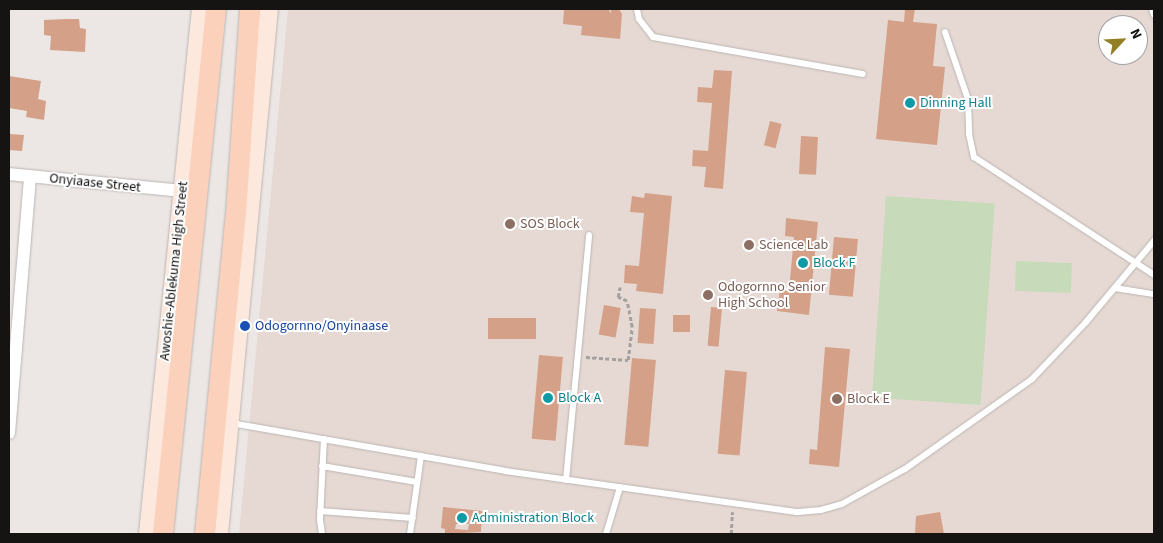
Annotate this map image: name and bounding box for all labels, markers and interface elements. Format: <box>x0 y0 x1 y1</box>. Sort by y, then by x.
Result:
north arrow <box>1098 15 1148 65</box>
text: N <box>1125 26 1147 43</box>
place label: Dinning Hall <box>920 95 992 111</box>
marker: Dinning Hall <box>904 97 916 109</box>
street label: Onyiaase Street <box>49 170 141 196</box>
street label: Awoshie-Ablekuma High Street <box>156 180 192 362</box>
place label: SOS Block <box>520 216 580 232</box>
marker: SOS Block <box>504 218 516 230</box>
place label: Science Lab <box>759 237 828 253</box>
marker: Science Lab <box>743 239 755 251</box>
place label: Block F <box>813 255 855 271</box>
marker: Block F <box>797 257 809 269</box>
place label: Odogornno Senior High School <box>718 279 826 312</box>
marker: Odogornno Senior High School <box>702 289 714 301</box>
place label: Odogornno/Onyinaase <box>255 318 388 334</box>
marker: Odogornno/Onyinaase <box>239 320 251 332</box>
place label: Block A <box>558 390 601 406</box>
place label: Block E <box>847 391 890 407</box>
marker: Block A <box>542 392 554 404</box>
marker: Block E <box>831 393 843 405</box>
place label: Administration Block <box>472 510 594 526</box>
marker: Administration Block <box>456 512 468 524</box>

